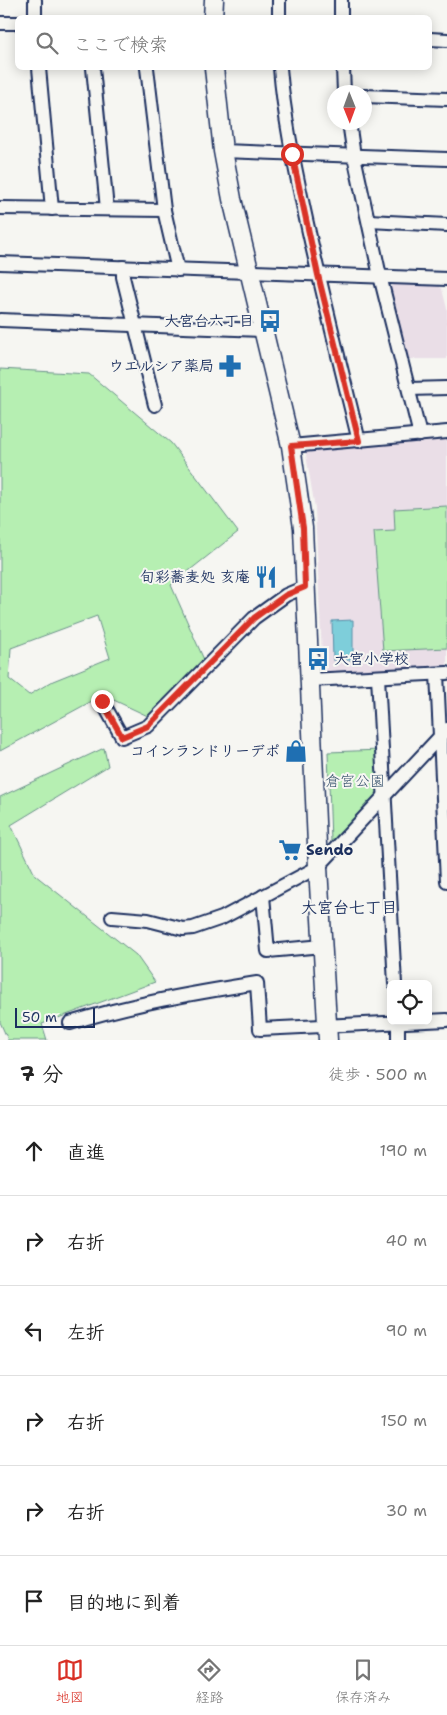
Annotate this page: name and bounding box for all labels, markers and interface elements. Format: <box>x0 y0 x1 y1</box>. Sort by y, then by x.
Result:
search box <box>15 15 432 70</box>
icon: search <box>33 29 61 57</box>
text: ここで検索 <box>73 32 168 57</box>
north arrow <box>327 85 372 130</box>
route start <box>281 143 304 166</box>
bus stop icon: 大宮台六丁目 <box>257 308 283 334</box>
place label: 大宮台六丁目 <box>164 311 254 331</box>
pharmacy icon: ウエルシア薬局 <box>217 353 243 379</box>
place label: ウエルシア薬局 <box>109 356 214 376</box>
restaurant icon: 旬彩蕎麦処 亥庵 <box>253 564 279 590</box>
place label: 旬彩蕎麦処 亥庵 <box>140 567 250 587</box>
bus stop icon: 大宮小学校 <box>305 646 331 672</box>
place label: 大宮小学校 <box>334 649 409 669</box>
route end <box>91 690 114 713</box>
shop icon: コインランドリーデポ <box>283 738 309 764</box>
place label: コインランドリーデポ <box>130 741 280 761</box>
park label: 倉宮公園 <box>325 771 385 791</box>
supermarket icon: Sendo <box>277 837 303 863</box>
place label: Sendo <box>306 840 353 860</box>
district label: 大宮台七丁目 <box>301 897 397 918</box>
map controls <box>387 980 432 1025</box>
button: locate <box>387 980 432 1025</box>
scale bar <box>15 1005 95 1028</box>
text: 50 m <box>22 1008 57 1026</box>
text: 7 分 <box>20 1060 63 1088</box>
text: 徒歩 · 500 m <box>328 1064 427 1085</box>
icon: ahead <box>20 1137 48 1165</box>
text: 直進 <box>67 1140 105 1165</box>
text: 190 m <box>380 1140 427 1161</box>
icon: right <box>20 1227 48 1255</box>
text: 右折 <box>67 1230 105 1255</box>
text: 40 m <box>385 1230 427 1251</box>
icon: left <box>20 1317 48 1345</box>
text: 左折 <box>67 1320 105 1345</box>
text: 90 m <box>386 1320 427 1341</box>
icon: right <box>20 1407 48 1435</box>
text: 右折 <box>67 1410 105 1435</box>
text: 150 m <box>380 1410 427 1431</box>
icon: right <box>20 1497 48 1525</box>
text: 右折 <box>67 1500 105 1525</box>
text: 30 m <box>386 1500 427 1521</box>
icon: arrive <box>20 1587 48 1615</box>
text: 目的地に到着 <box>67 1590 181 1615</box>
tab: 地図 <box>56 1656 84 1706</box>
tab: 経路 <box>195 1656 223 1706</box>
tab: 保存済み <box>335 1656 391 1706</box>

